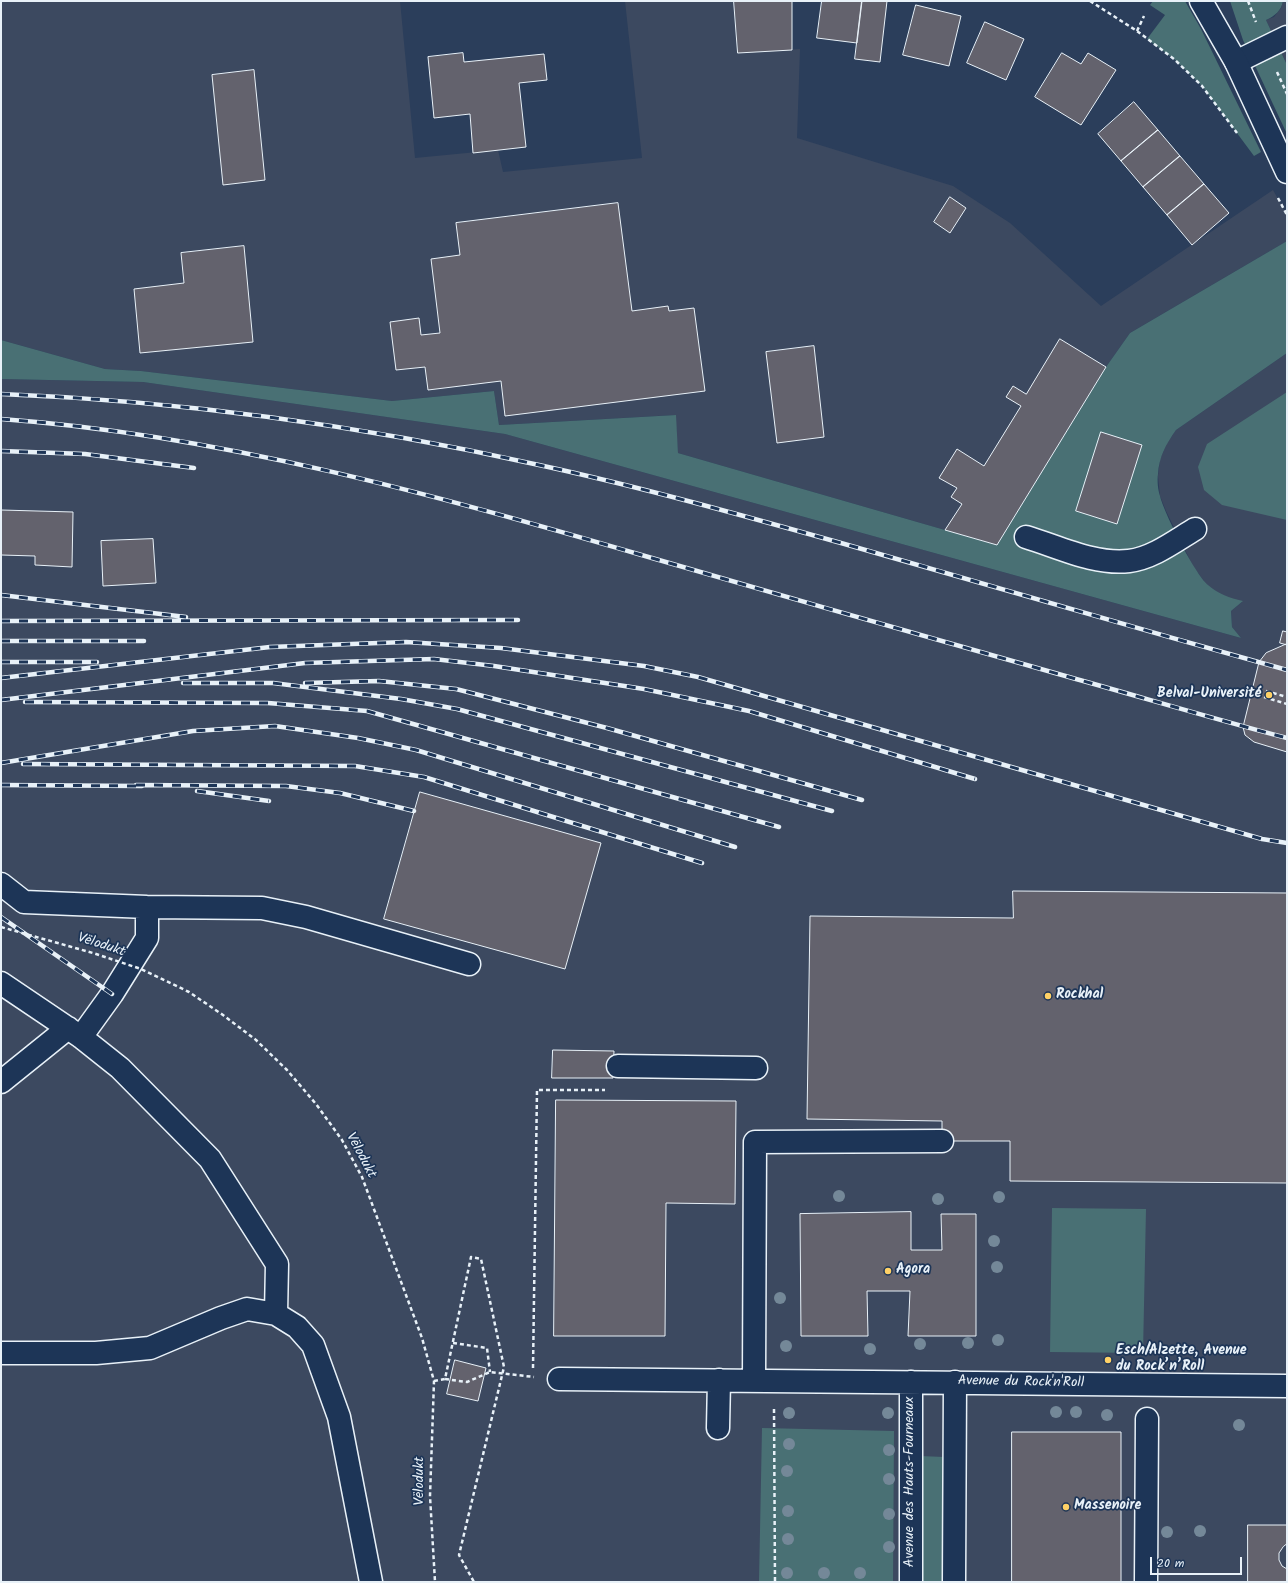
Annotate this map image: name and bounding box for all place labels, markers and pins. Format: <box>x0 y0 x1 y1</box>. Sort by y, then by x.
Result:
place label: Belval-Université <box>1157 687 1261 703</box>
marker: Belval-Université <box>1264 690 1274 700</box>
place label: Rockhal <box>1056 988 1103 1004</box>
marker: Rockhal <box>1043 991 1053 1001</box>
place label: Agora <box>896 1263 930 1279</box>
marker: Agora <box>883 1266 893 1276</box>
place label: Esch/Alzette, Avenue du Rock’n’Roll <box>1116 1344 1246 1376</box>
marker: Esch/Alzette, Avenue du Rock’n’Roll <box>1103 1355 1113 1365</box>
place label: Massenoire <box>1074 1499 1141 1515</box>
marker: Massenoire <box>1061 1502 1071 1512</box>

